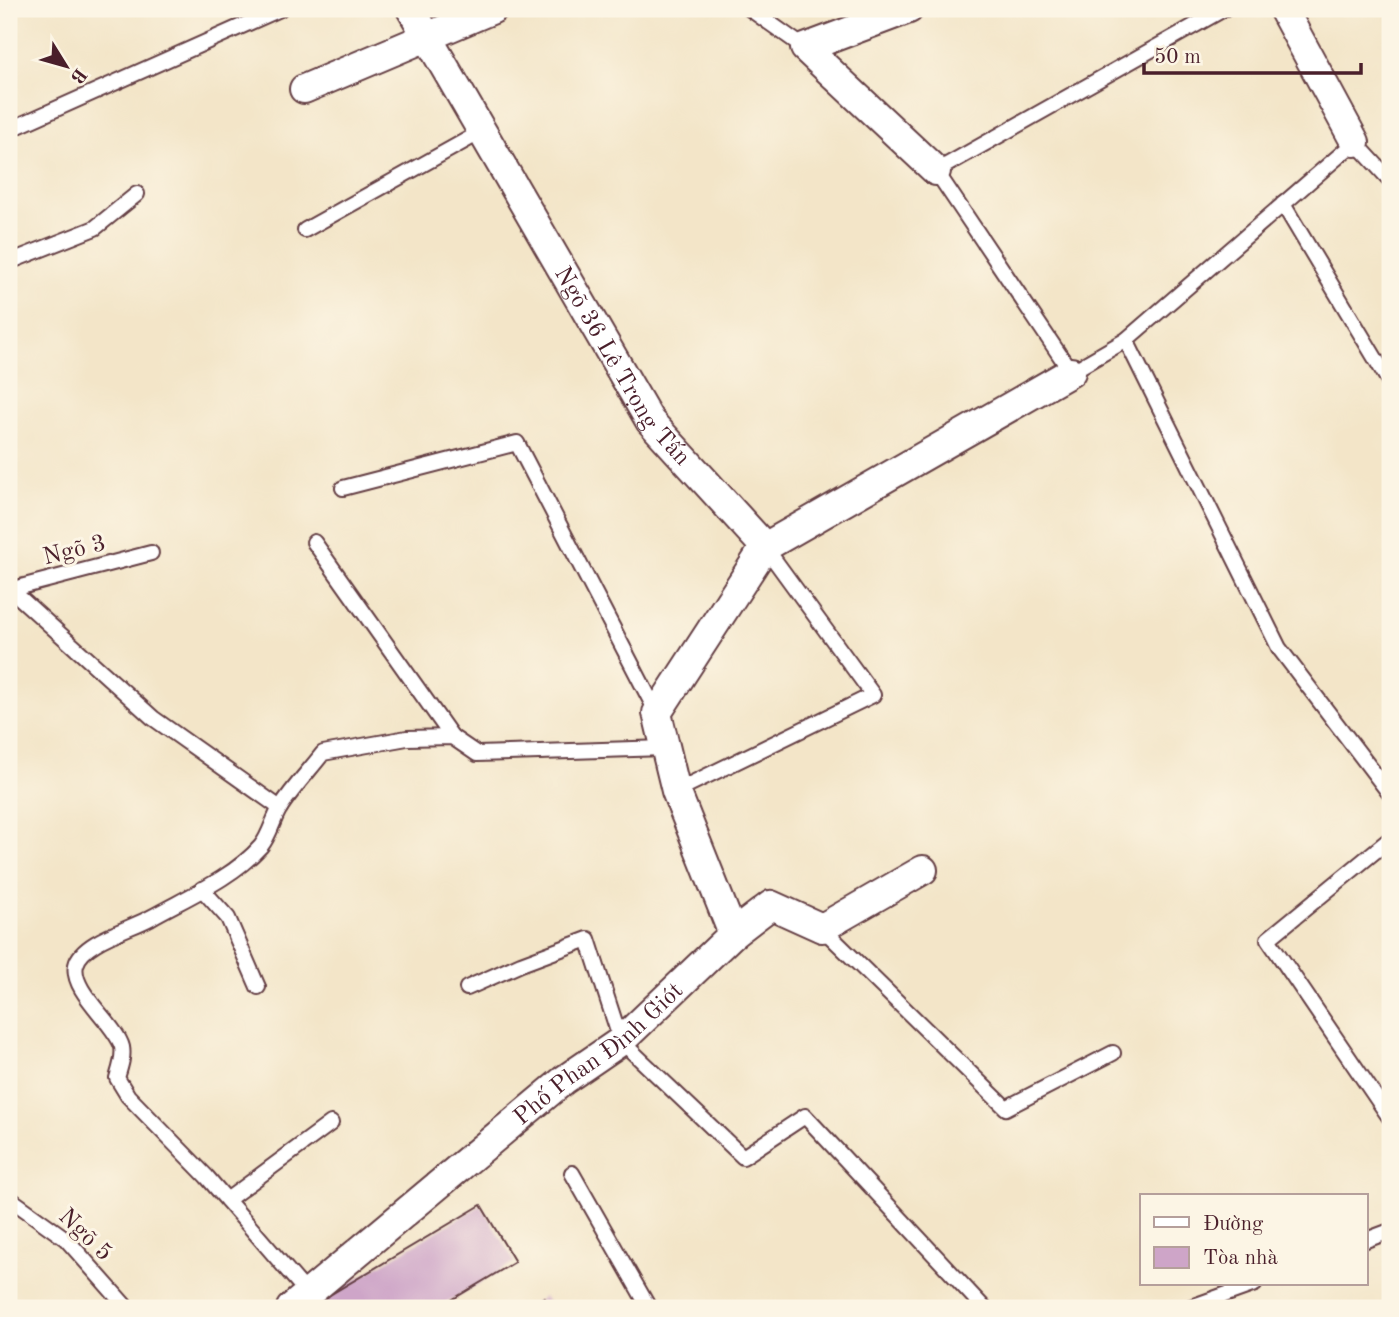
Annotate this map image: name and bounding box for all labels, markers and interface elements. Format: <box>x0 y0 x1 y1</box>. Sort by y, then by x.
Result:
north arrow <box>32 32 102 102</box>
scale bar <box>1144 32 1360 76</box>
text: 50 m <box>1154 47 1201 68</box>
text: B <box>66 64 89 86</box>
street label: Ngõ 36 Lê Trọng Tấn <box>549 263 694 471</box>
street label: Ngõ 3 <box>41 532 108 570</box>
street label: Phố Phan Đình Giót <box>510 979 688 1131</box>
legend <box>1140 1194 1368 1286</box>
street label: Ngõ 5 <box>53 1205 116 1266</box>
text: Đường <box>1203 1214 1264 1235</box>
text: Tòa nhà <box>1203 1248 1278 1269</box>

